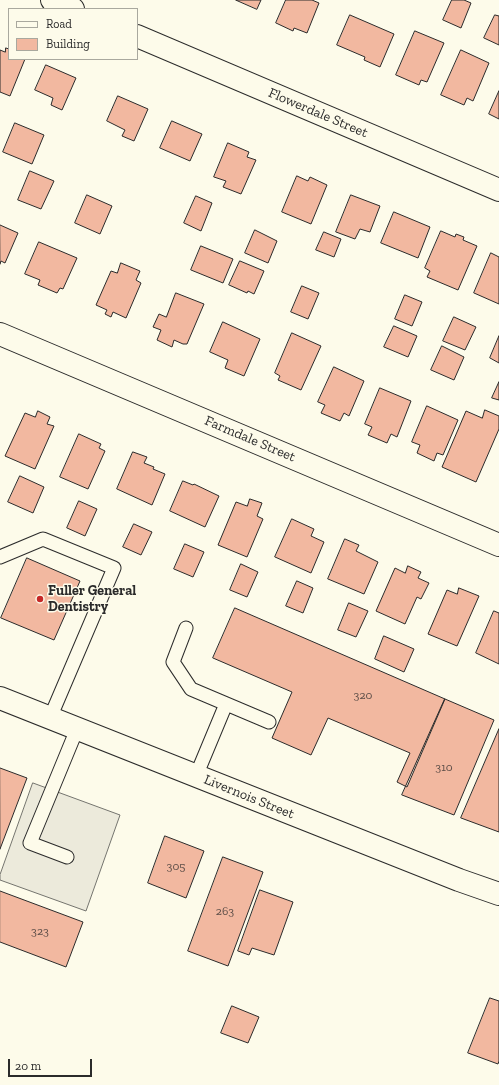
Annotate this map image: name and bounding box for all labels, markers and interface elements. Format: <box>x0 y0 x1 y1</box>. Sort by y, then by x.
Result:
legend <box>8 8 138 60</box>
text: Road <box>46 17 72 31</box>
text: Building <box>46 37 90 51</box>
street label: Flowerdale Street <box>266 84 370 142</box>
street label: Farmdale Street <box>202 412 298 466</box>
place label: Fuller General Dentistry <box>48 583 136 616</box>
marker: Fuller General Dentistry <box>35 594 45 604</box>
house number: 320 <box>354 689 372 703</box>
house number: 310 <box>435 761 453 775</box>
street label: Livernois Street <box>201 771 297 823</box>
house number: 305 <box>167 860 185 874</box>
house number: 263 <box>216 905 234 919</box>
house number: 323 <box>31 925 49 939</box>
scale bar <box>10 1051 94 1077</box>
text: 20 m <box>15 1059 41 1073</box>

